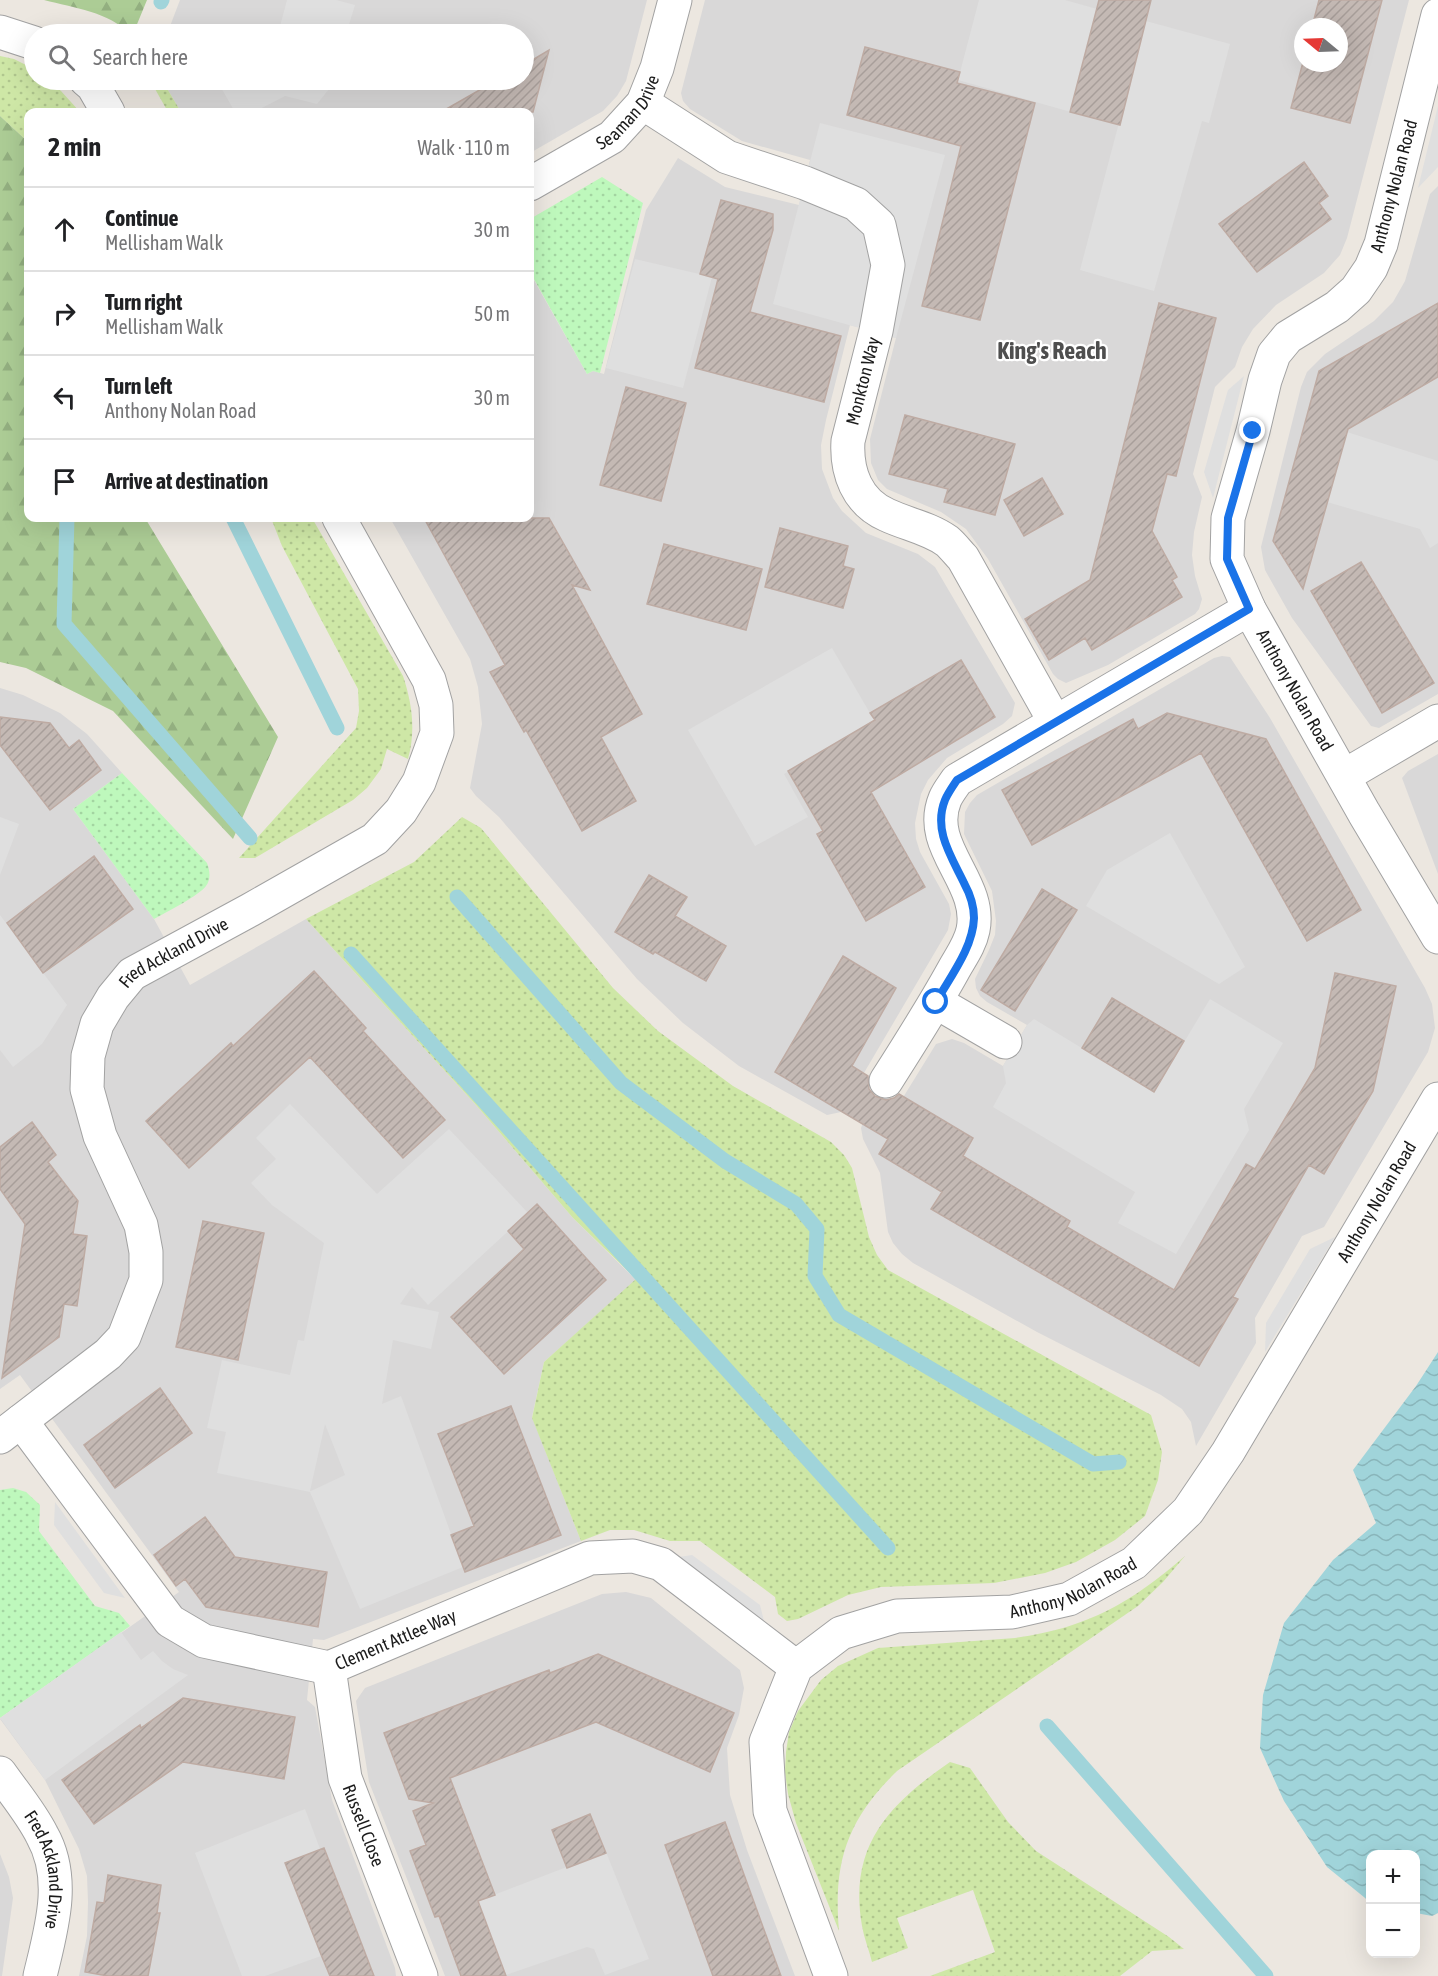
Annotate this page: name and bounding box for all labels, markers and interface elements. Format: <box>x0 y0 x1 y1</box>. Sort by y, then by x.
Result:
north arrow <box>1294 18 1348 72</box>
search box <box>24 24 534 90</box>
icon: search <box>45 41 78 74</box>
text: Search here <box>93 44 188 70</box>
street label: Seaman Drive <box>592 72 663 154</box>
street label: Anthony Nolan Road <box>1366 117 1421 254</box>
text: 2 min <box>48 132 101 162</box>
text: Walk · 110 m <box>418 136 510 159</box>
text: Continue <box>105 205 179 231</box>
icon: ahead <box>48 213 81 246</box>
text: 30 m <box>474 218 510 241</box>
text: Mellisham Walk <box>105 231 223 254</box>
text: Turn right <box>105 289 182 315</box>
icon: right <box>48 297 81 330</box>
text: 50 m <box>474 302 510 325</box>
text: Mellisham Walk <box>105 315 223 338</box>
street label: Monkton Way <box>841 335 884 427</box>
district label: King's Reach <box>997 337 1107 364</box>
text: Turn left <box>105 373 172 399</box>
icon: left <box>48 381 81 414</box>
text: 30 m <box>474 386 510 409</box>
text: Anthony Nolan Road <box>105 399 256 422</box>
route end <box>1239 417 1265 443</box>
icon: arrive <box>48 465 81 498</box>
text: Arrive at destination <box>105 468 268 494</box>
street label: Anthony Nolan Road <box>1253 625 1338 755</box>
street label: Fred Ackland Drive <box>114 913 232 992</box>
route start <box>922 988 948 1014</box>
street label: Anthony Nolan Road <box>1333 1138 1420 1265</box>
street label: Anthony Nolan Road <box>1008 1553 1140 1622</box>
street label: Clement Attlee Way <box>332 1605 459 1674</box>
street label: Russell Close <box>338 1781 389 1869</box>
street label: Fred Ackland Drive <box>20 1806 66 1931</box>
map controls <box>1366 1850 1420 1958</box>
button: + <box>1366 1850 1420 1904</box>
button: − <box>1366 1904 1420 1958</box>

